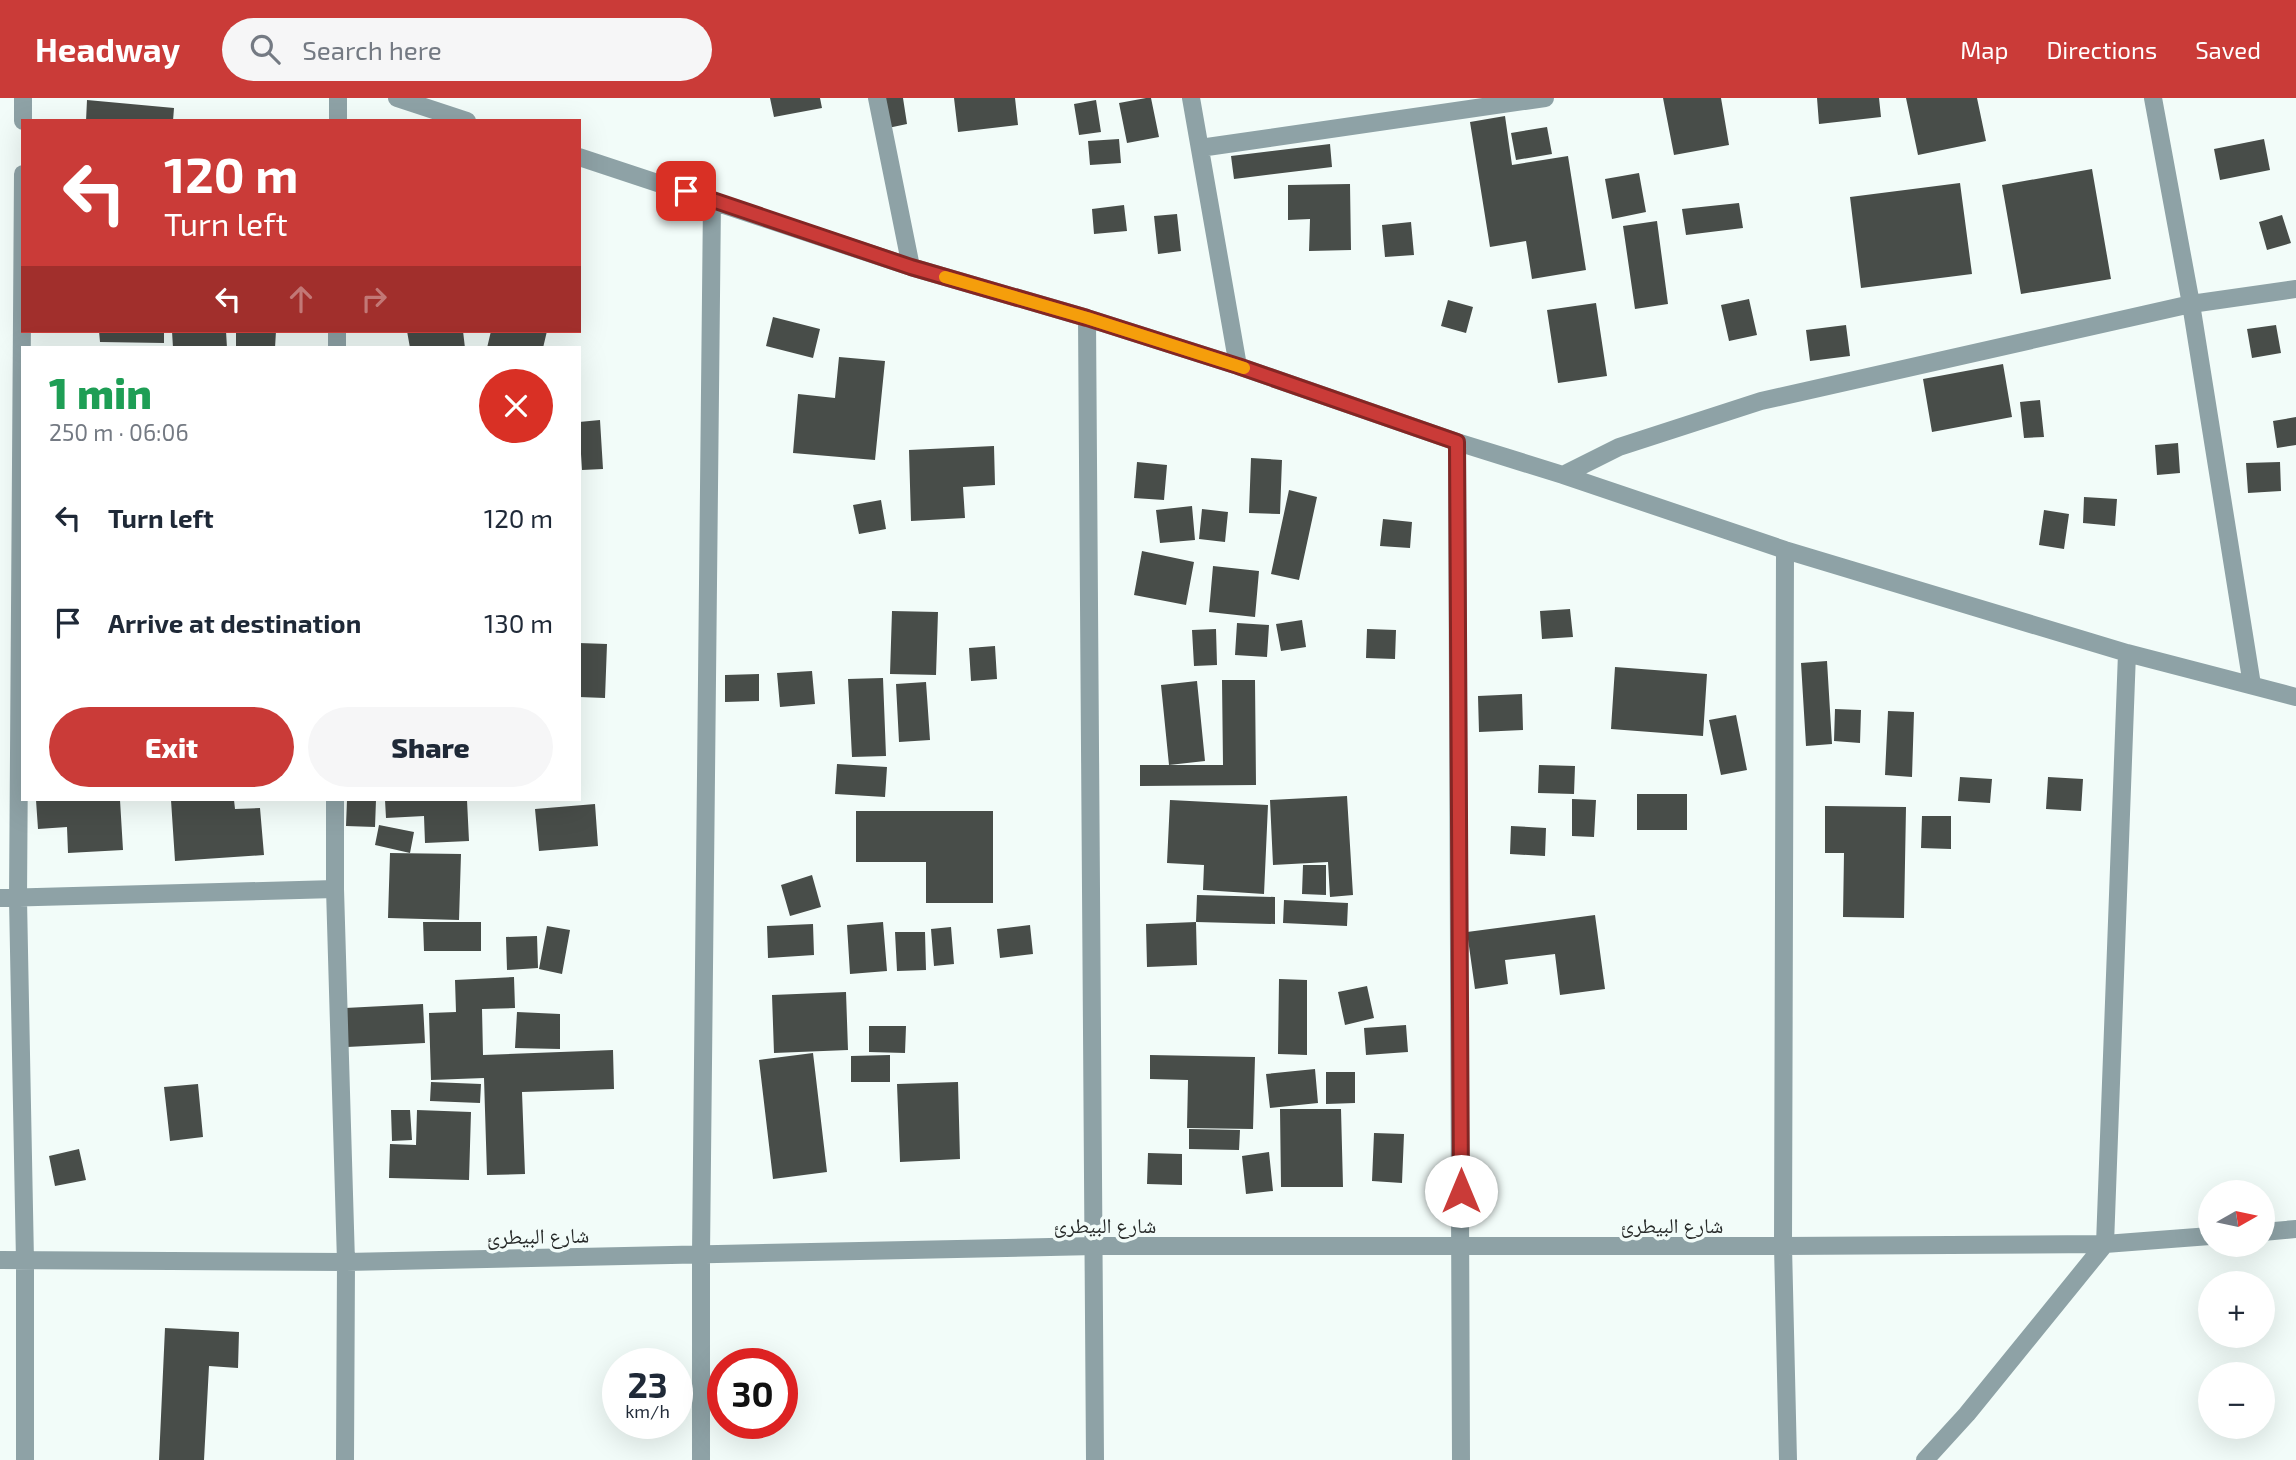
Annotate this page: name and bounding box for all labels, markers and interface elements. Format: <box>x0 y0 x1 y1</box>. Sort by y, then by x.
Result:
search box <box>222 18 712 81</box>
text: Headway <box>35 29 180 69</box>
icon: search <box>246 30 284 68</box>
text: Search here <box>302 34 442 65</box>
text: Map <box>1960 35 2008 64</box>
text: Directions <box>2046 35 2157 64</box>
text: Saved <box>2195 35 2261 64</box>
text: 120 m <box>164 144 298 203</box>
icon: left <box>49 147 140 238</box>
pin <box>656 161 716 221</box>
icon: arrive <box>667 172 705 210</box>
text: Turn left <box>164 204 288 242</box>
icon: left <box>209 280 247 318</box>
icon: ahead <box>282 280 320 318</box>
icon: right <box>355 280 393 318</box>
text: 1 min <box>49 367 152 417</box>
button: close <box>479 369 553 443</box>
text: 250 m · 06:06 <box>49 418 189 446</box>
icon: left <box>49 499 87 537</box>
text: Turn left <box>108 502 214 533</box>
text: 120 m <box>484 502 553 533</box>
icon: arrive <box>49 604 87 642</box>
text: Arrive at destination <box>108 607 361 638</box>
text: 130 m <box>484 607 553 638</box>
button: Exit <box>49 707 294 787</box>
button: Share <box>308 707 553 787</box>
position arrow <box>1424 1154 1498 1228</box>
north arrow <box>2198 1180 2275 1256</box>
map controls <box>2198 1180 2275 1439</box>
street label: شارع البيطرئ <box>1054 1212 1156 1239</box>
street label: شارع البيطرئ <box>1621 1212 1723 1239</box>
street label: شارع البيطرئ <box>487 1222 589 1250</box>
button: + <box>2198 1271 2275 1348</box>
speed limit sign: 30 <box>707 1348 798 1439</box>
button: − <box>2198 1362 2275 1439</box>
text: 23 <box>627 1363 668 1405</box>
text: km/h <box>625 1400 670 1422</box>

